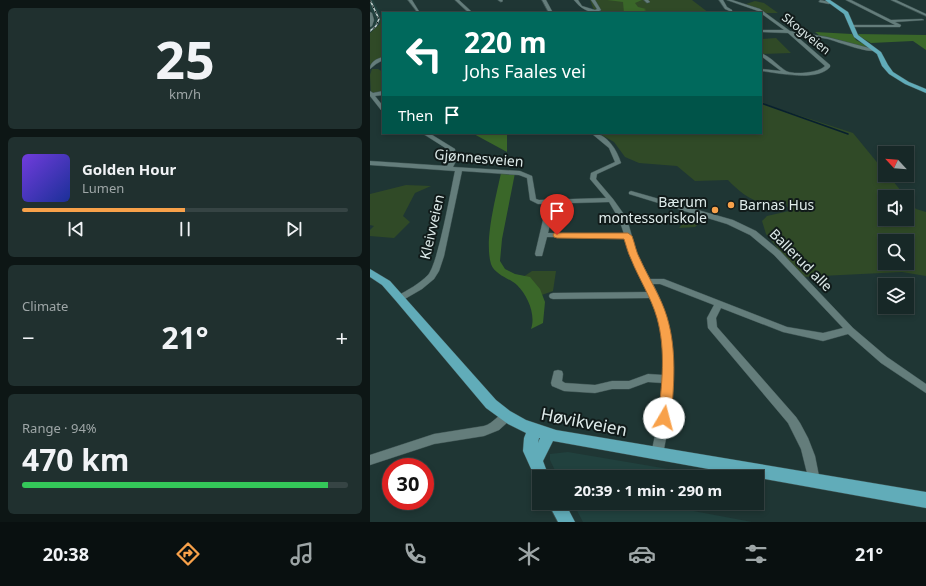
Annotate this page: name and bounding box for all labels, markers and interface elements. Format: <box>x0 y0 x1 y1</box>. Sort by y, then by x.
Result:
street label: Skogveien <box>779 9 834 58</box>
text: 25 <box>155 23 215 94</box>
text: 220 m <box>464 23 547 61</box>
icon: left <box>398 28 450 80</box>
text: Johs Faales vei <box>464 59 586 83</box>
text: km/h <box>169 85 201 103</box>
icon: arrive <box>441 104 463 126</box>
text: Then <box>398 105 433 125</box>
street label: Gjønnesveien <box>434 144 524 171</box>
north arrow <box>878 146 914 182</box>
map controls <box>878 146 914 314</box>
text: Golden Hour <box>82 159 176 179</box>
text: Lumen <box>82 179 124 197</box>
button: sound <box>878 190 914 226</box>
place label: Bærum montessoriskole <box>598 192 707 227</box>
street label: Kleivveien <box>415 193 448 261</box>
pin <box>540 194 574 235</box>
place label: Barnas Hus <box>739 195 815 214</box>
icon: arrive <box>546 200 568 222</box>
marker: Barnas Hus <box>726 200 736 210</box>
marker: Bærum montessoriskole <box>710 205 720 215</box>
icon: previous <box>65 218 87 240</box>
icon: pause <box>174 218 196 240</box>
icon: next <box>283 218 305 240</box>
street label: Ballerud alle <box>766 224 837 295</box>
button: search <box>878 234 914 270</box>
button: layers <box>878 278 914 314</box>
text: Climate <box>22 297 68 315</box>
text: 21° <box>161 317 209 358</box>
text: − <box>22 322 35 352</box>
text: + <box>335 322 348 352</box>
position arrow <box>643 397 685 439</box>
street label: Høvikveien <box>539 402 629 441</box>
text: Range · 94% <box>22 419 97 437</box>
text: 470 km <box>22 439 129 480</box>
speed limit sign: 30 <box>382 458 434 510</box>
text: 20:39 · 1 min · 290 m <box>574 480 722 500</box>
icon: directions <box>174 540 202 568</box>
icon: music <box>288 540 316 568</box>
icon: phone <box>401 540 429 568</box>
icon: climate <box>515 540 543 568</box>
icon: car <box>628 540 656 568</box>
icon: filters <box>742 540 770 568</box>
text: 20:38 <box>43 542 89 566</box>
text: 21° <box>855 542 883 566</box>

